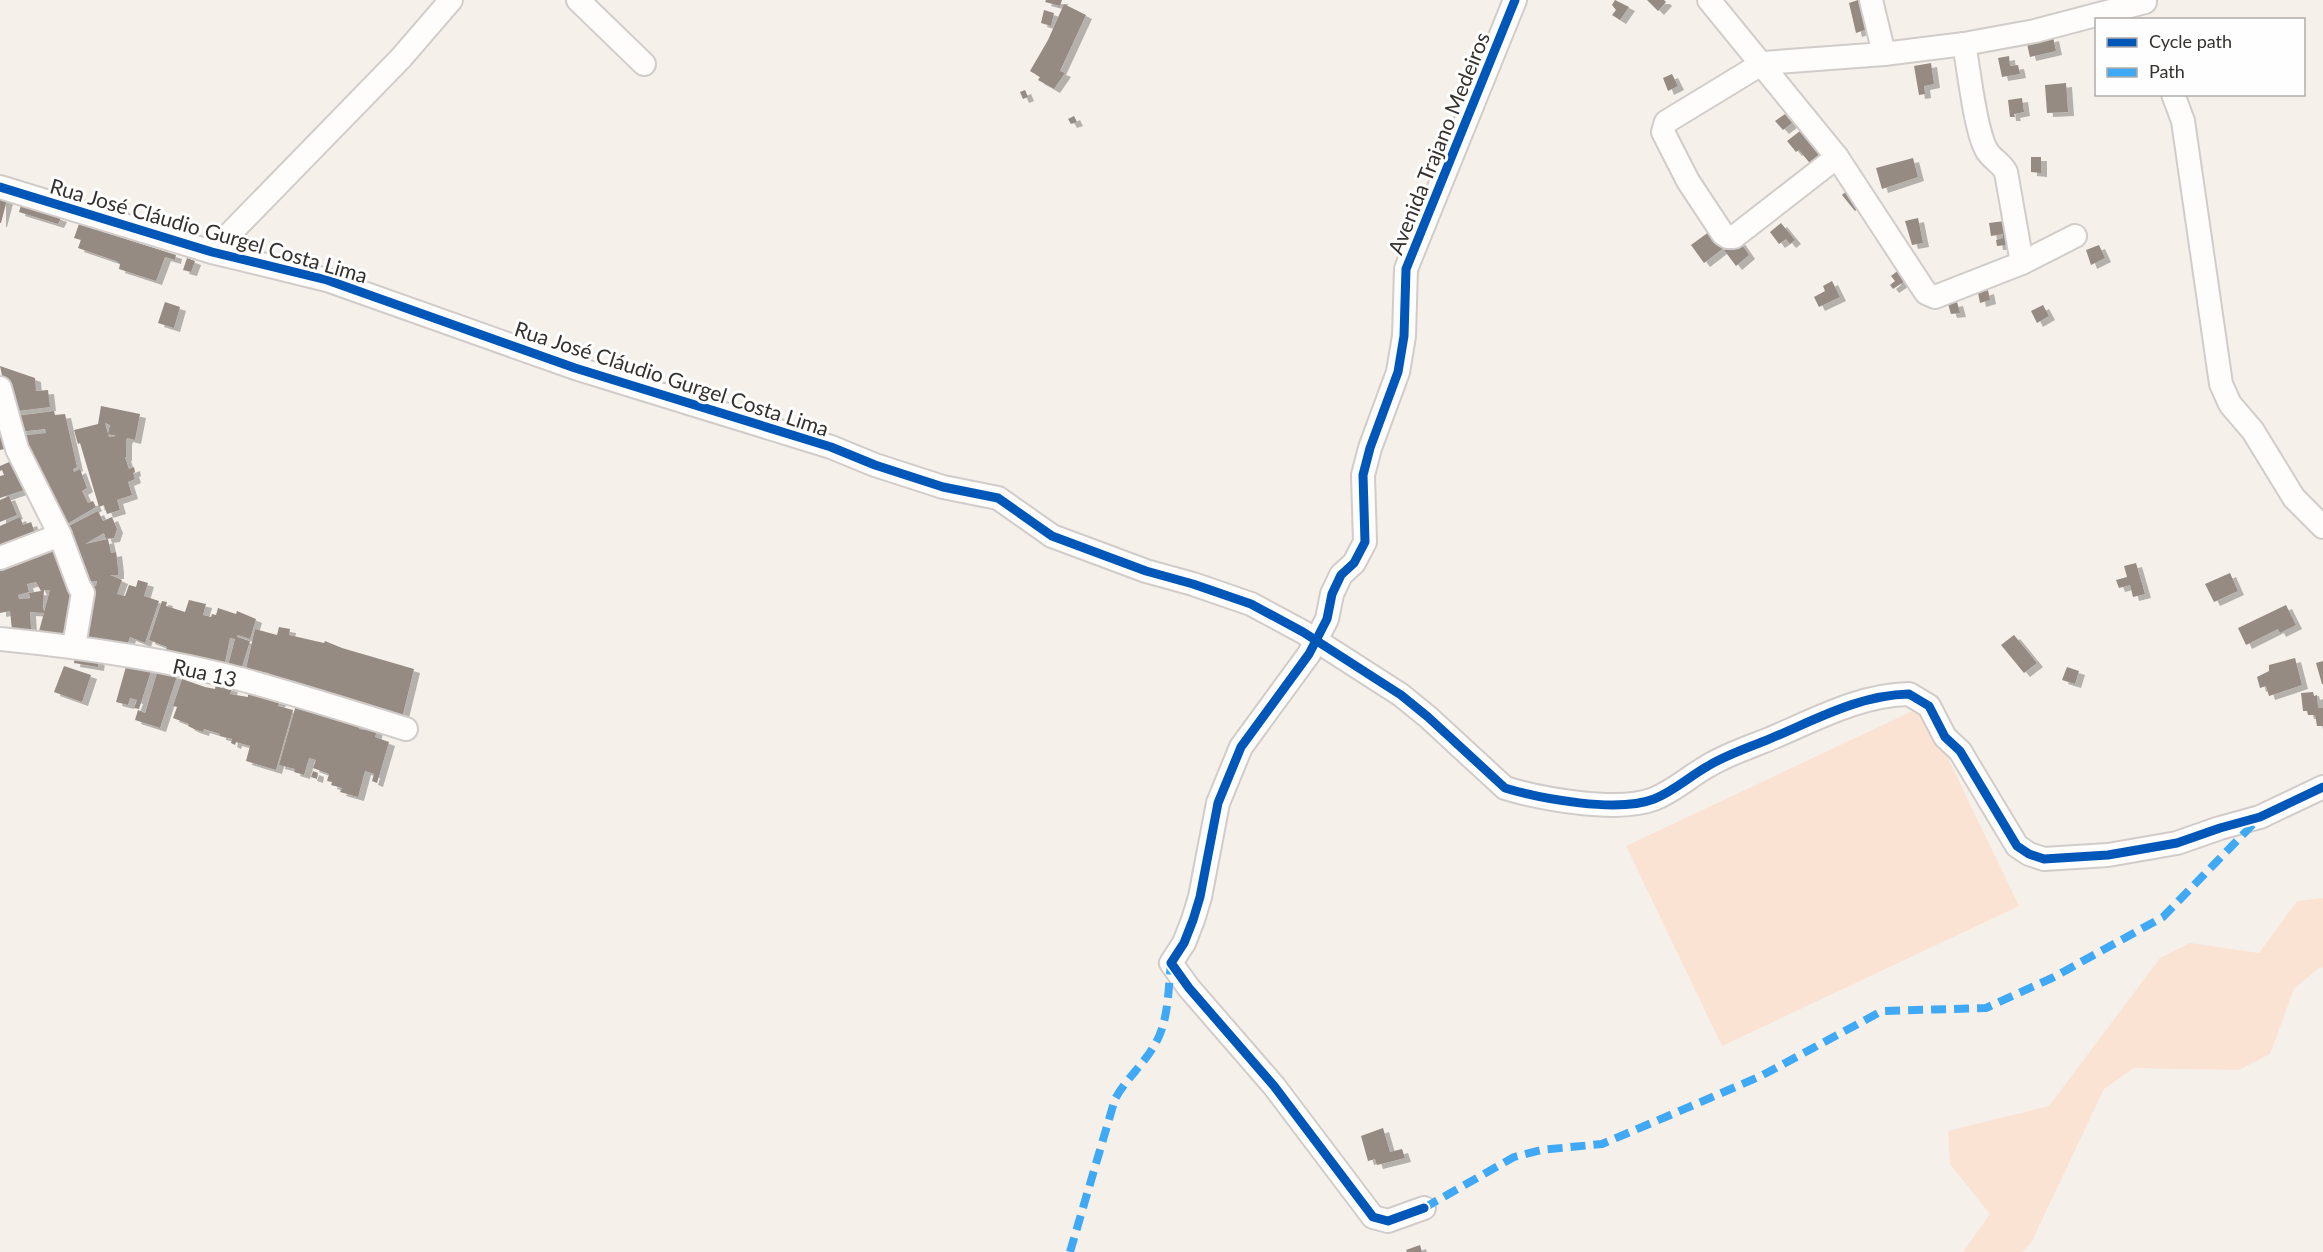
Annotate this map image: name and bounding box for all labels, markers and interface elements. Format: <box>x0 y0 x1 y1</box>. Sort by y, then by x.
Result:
legend <box>2095 18 2305 96</box>
street label: Avenida Trajano Medeiros <box>1382 28 1494 258</box>
text: Cycle path <box>2149 30 2232 52</box>
text: Path <box>2149 60 2185 82</box>
street label: Rua José Cláudio Gurgel Costa Lima <box>47 173 371 287</box>
street label: Rua José Cláudio Gurgel Costa Lima <box>512 315 832 441</box>
street label: Rua 13 <box>171 653 239 691</box>

